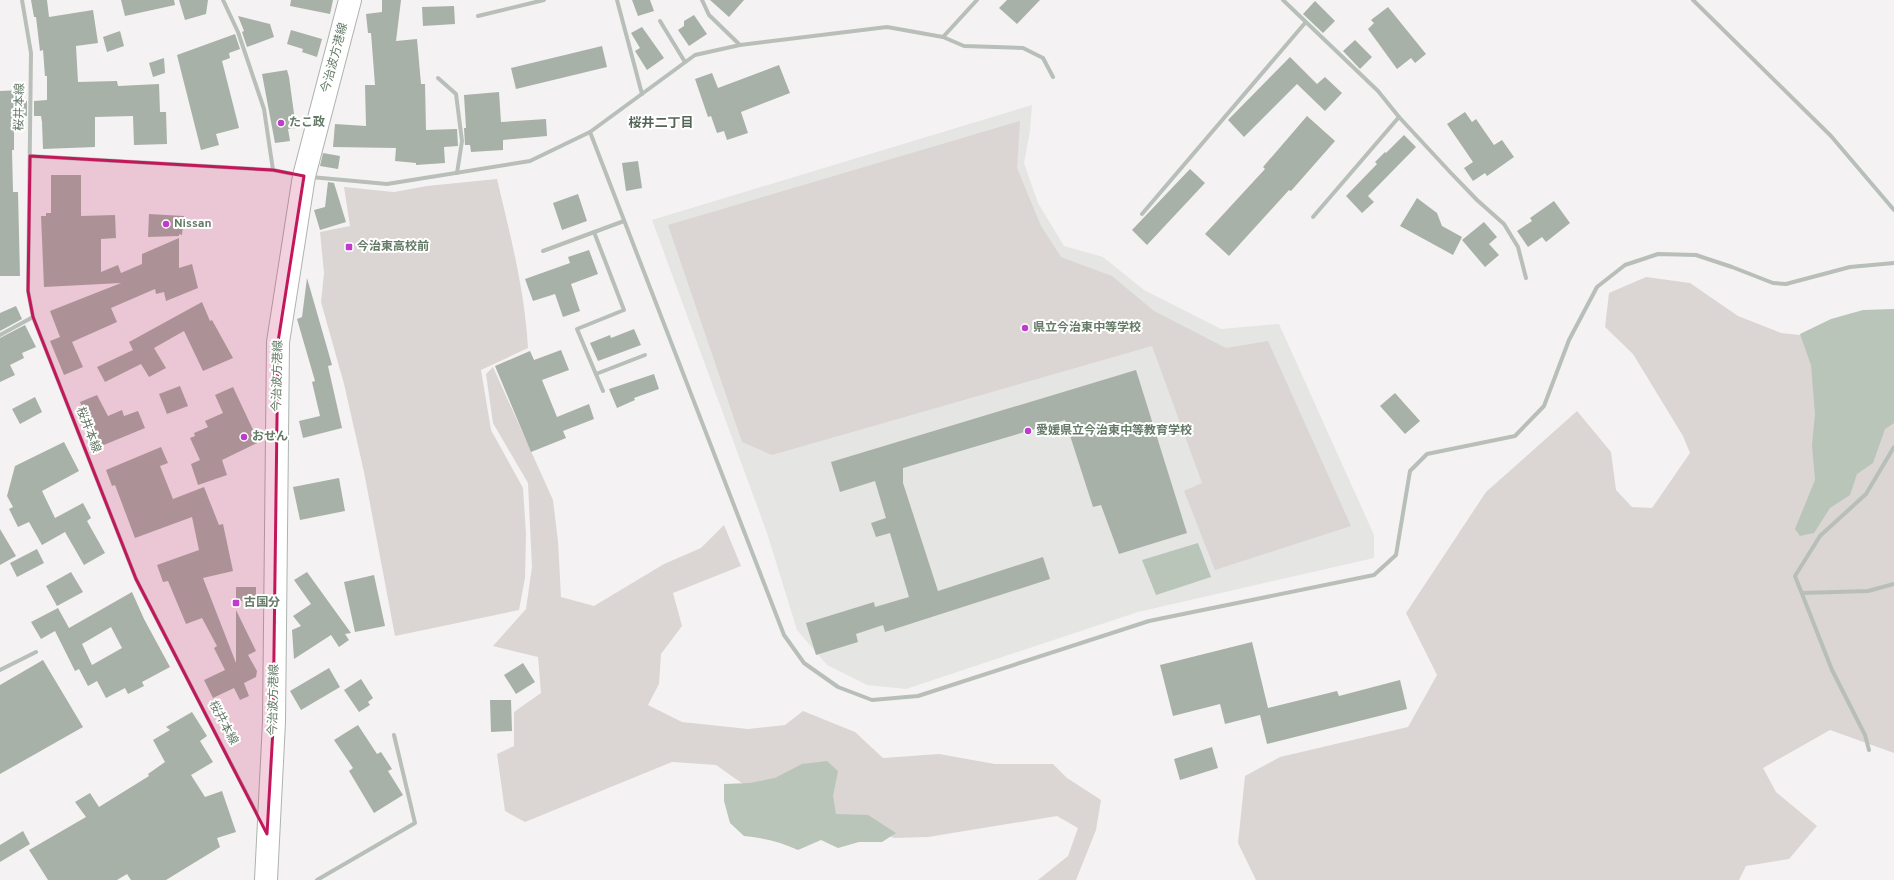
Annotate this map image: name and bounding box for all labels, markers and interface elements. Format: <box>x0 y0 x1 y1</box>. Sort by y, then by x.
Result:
street label: 今治波方港線 <box>318 21 352 95</box>
street label: 桜井本線 <box>12 83 28 131</box>
place label: たこ政 <box>289 115 325 131</box>
district label: 桜井二丁目 <box>628 115 694 132</box>
marker: たこ政 <box>276 118 286 128</box>
place label: Nissan <box>174 216 212 232</box>
marker: Nissan <box>161 219 171 229</box>
place label: 今治東高校前 <box>357 239 429 255</box>
marker: 今治東高校前 <box>344 242 354 252</box>
place label: 県立今治東中等学校 <box>1033 320 1141 336</box>
marker: 県立今治東中等学校 <box>1020 323 1030 333</box>
street label: 今治波方港線 <box>269 340 287 412</box>
street label: 桜井本線 <box>72 405 104 455</box>
place label: 愛媛県立今治東中等教育学校 <box>1036 423 1192 439</box>
marker: 愛媛県立今治東中等教育学校 <box>1023 426 1033 436</box>
place label: おせん <box>252 429 288 445</box>
marker: おせん <box>239 432 249 442</box>
place label: 古国分 <box>244 595 280 611</box>
marker: 古国分 <box>231 598 241 608</box>
street label: 今治波方港線 <box>265 664 283 736</box>
street label: 桜井本線 <box>205 698 241 748</box>

